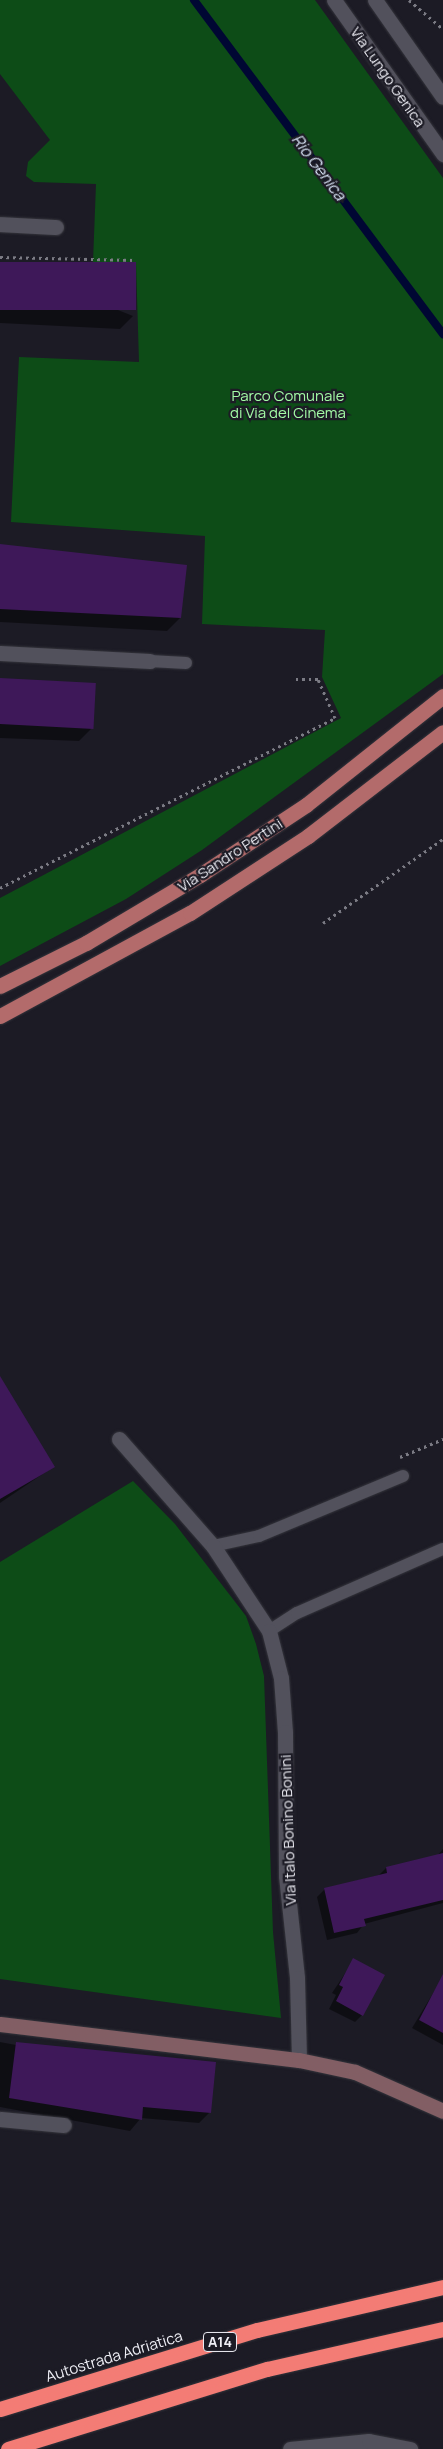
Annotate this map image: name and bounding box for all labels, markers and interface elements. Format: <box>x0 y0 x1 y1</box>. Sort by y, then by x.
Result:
street label: Via Lungo Genica <box>347 24 429 130</box>
water label: Rio Genica <box>288 130 350 204</box>
park label: Parco Comunale di Via del Cinema <box>230 386 346 421</box>
street label: Via Sandro Pertini <box>174 814 286 896</box>
street label: Via Italo Bonino Bonini <box>276 1754 300 1906</box>
street label: Autostrada Adriatica <box>43 2327 185 2385</box>
road number: A14 <box>202 2330 238 2354</box>

